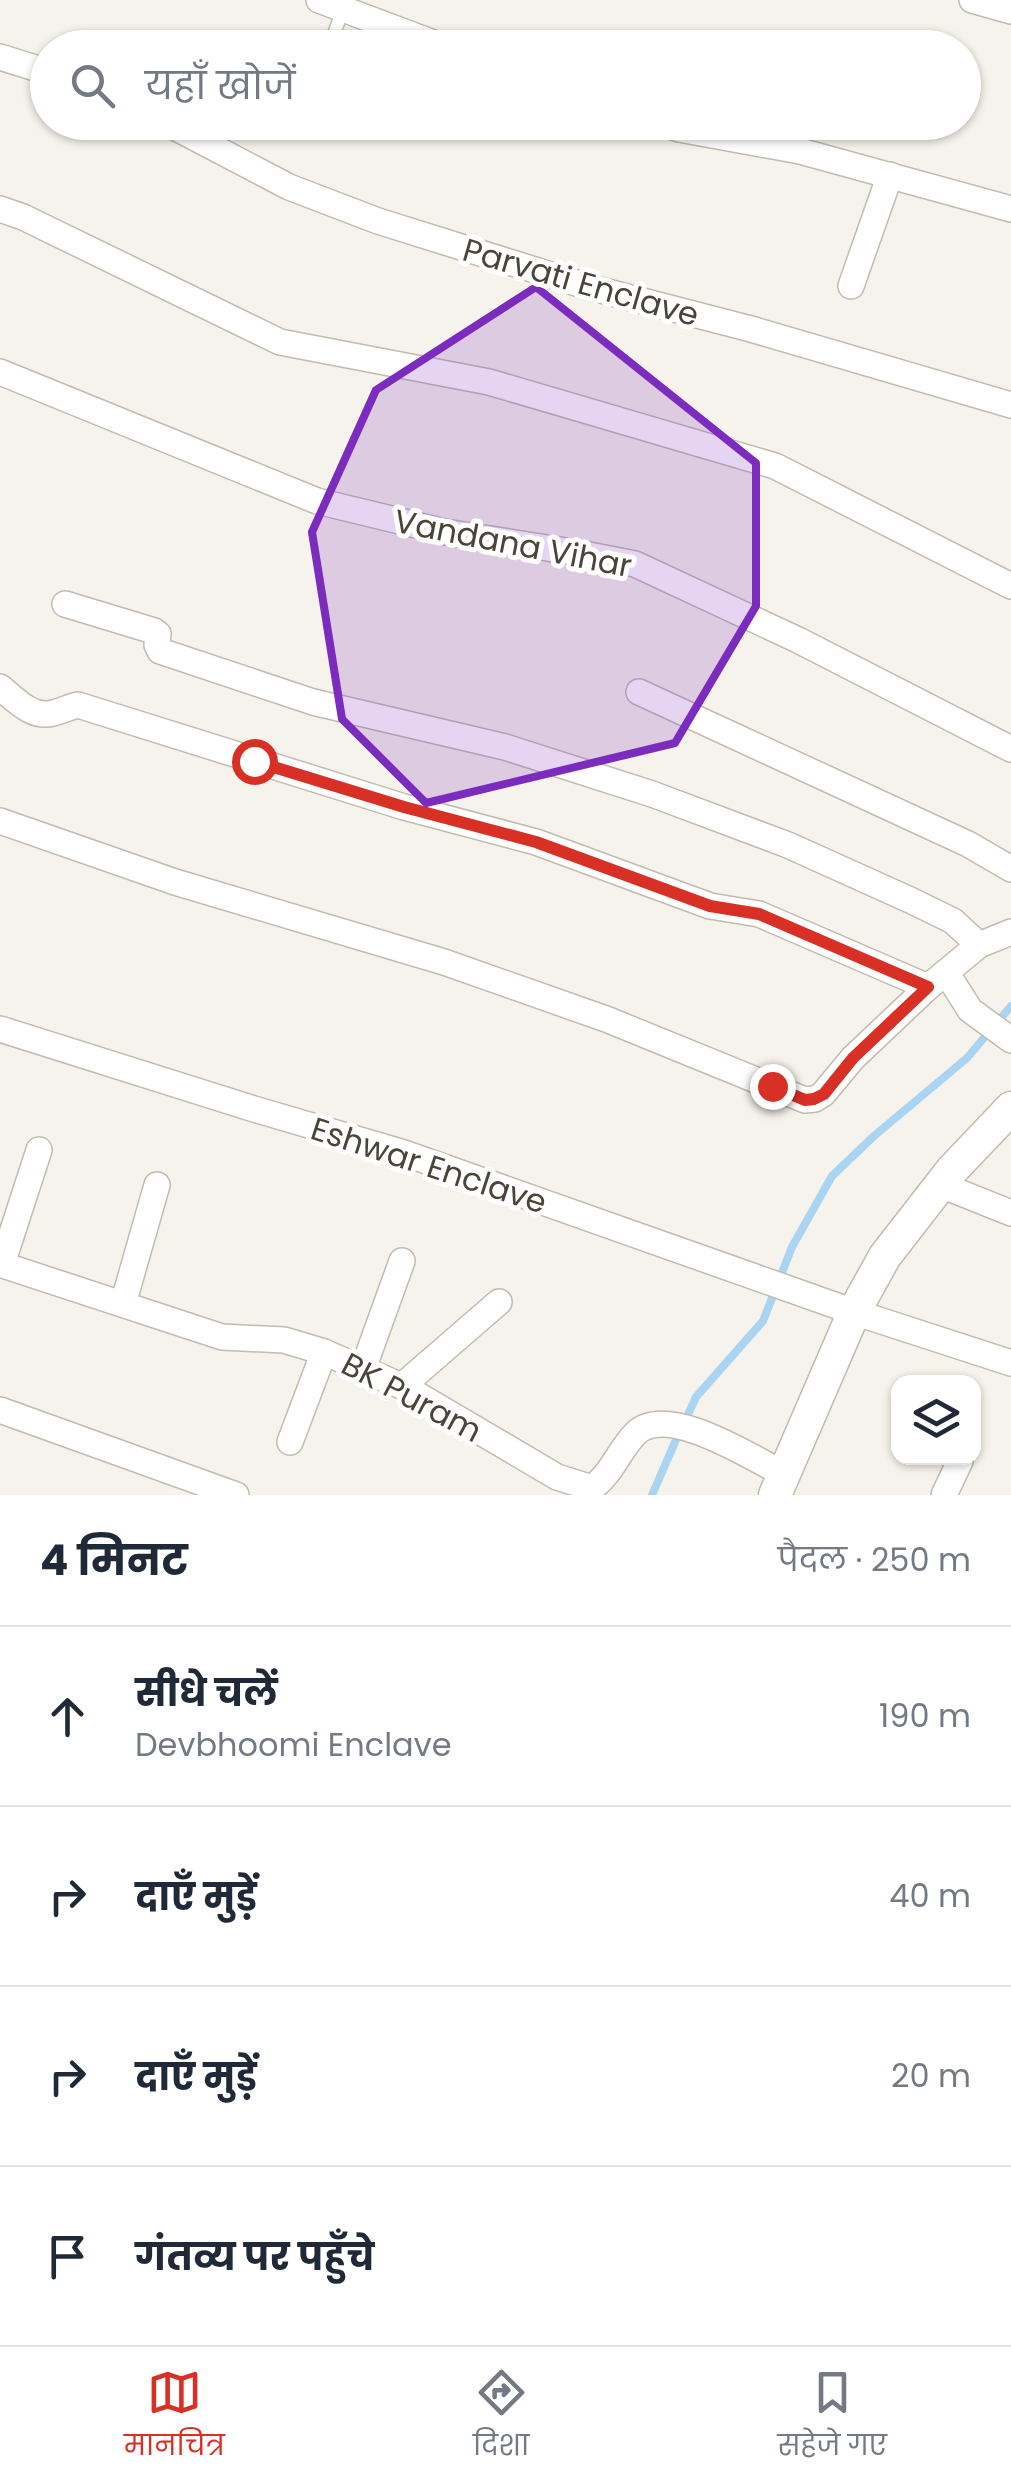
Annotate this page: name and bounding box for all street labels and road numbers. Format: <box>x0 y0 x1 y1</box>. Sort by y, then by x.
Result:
street label: Parvati Enclave <box>458 227 704 337</box>
street label: Vandana Vihar <box>390 498 636 588</box>
street label: Eshwar Enclave <box>305 1106 553 1224</box>
street label: BK Puram <box>334 1341 490 1453</box>

